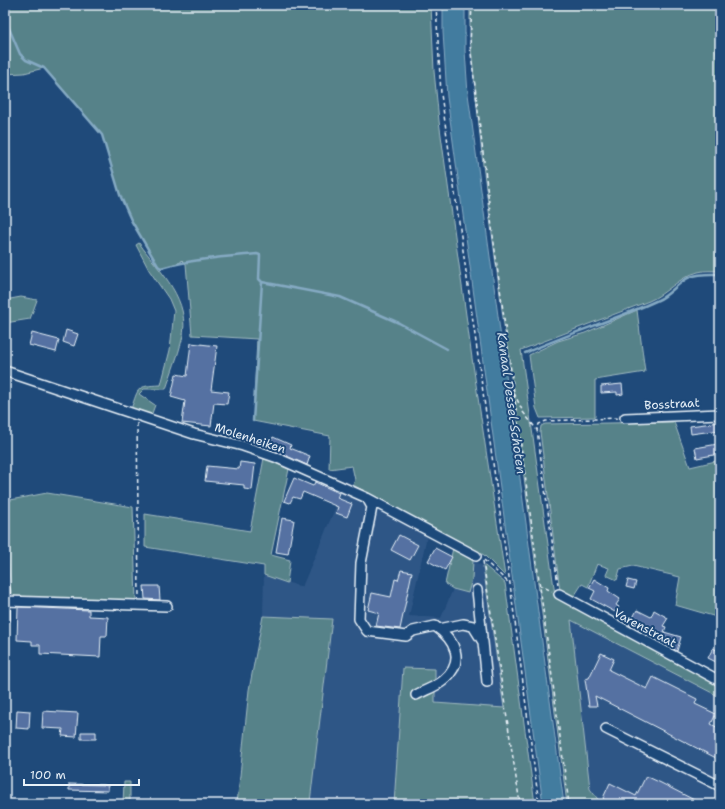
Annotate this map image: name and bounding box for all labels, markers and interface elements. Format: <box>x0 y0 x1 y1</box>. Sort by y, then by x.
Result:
water label: Kanaal Dessel-Schoten <box>493 331 530 475</box>
street label: Bosstraat <box>644 395 700 413</box>
street label: Molenheiken <box>212 419 288 457</box>
street label: Varenstraat <box>611 605 679 651</box>
scale bar <box>24 761 139 787</box>
text: 100 m <box>30 767 66 783</box>

